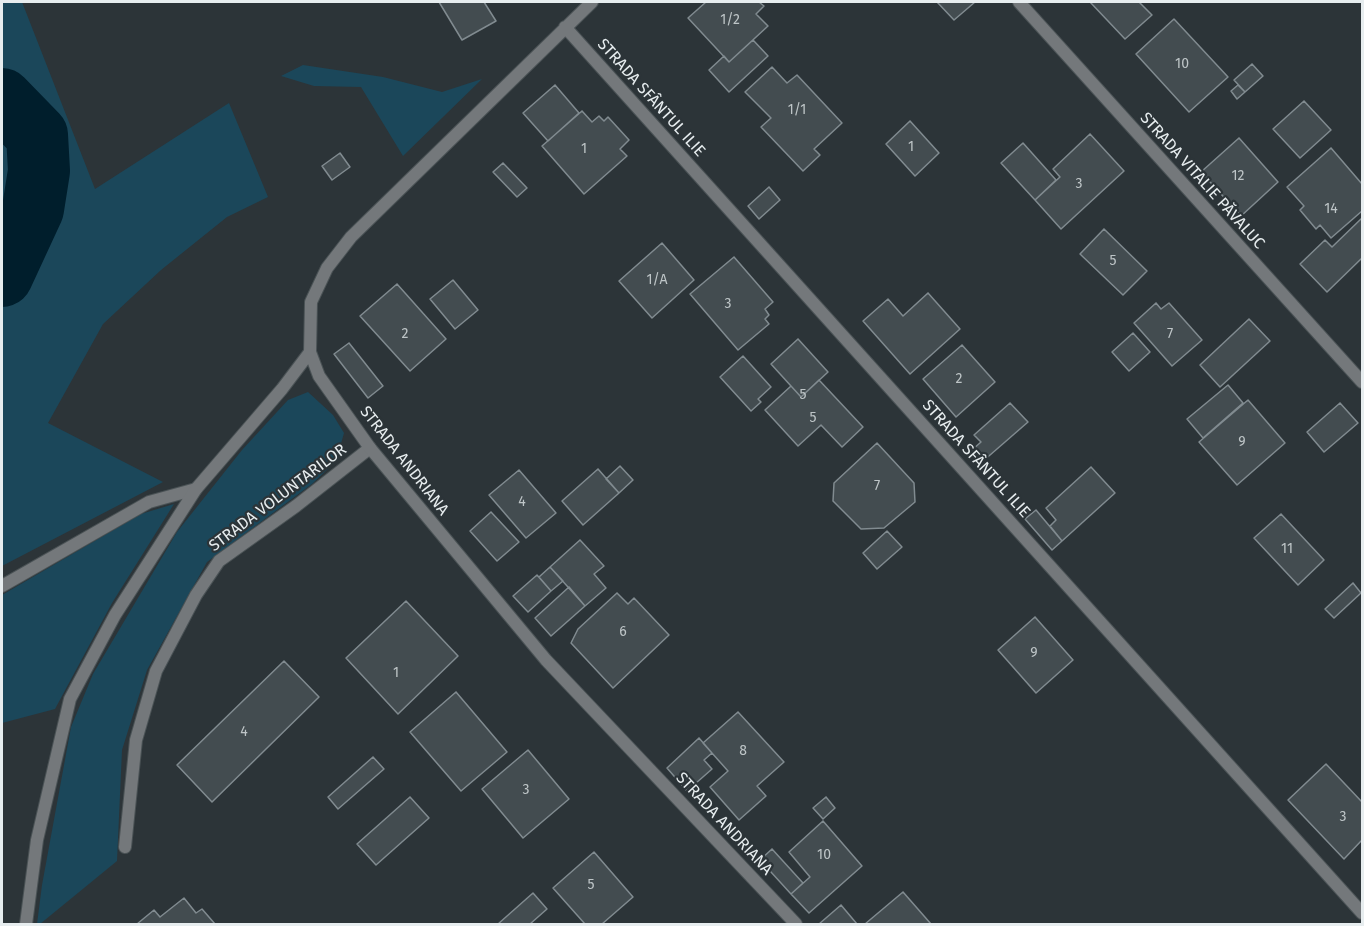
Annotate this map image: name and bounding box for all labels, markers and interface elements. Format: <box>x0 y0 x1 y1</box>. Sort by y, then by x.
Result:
house number: 1/2 <box>720 12 740 28</box>
street label: STRADA SFÂNTUL ILIE <box>593 35 709 161</box>
house number: 10 <box>1175 56 1189 72</box>
house number: 1/1 <box>788 102 806 118</box>
street label: STRADA VITALIE PĂVALUC <box>1136 109 1268 253</box>
house number: 1 <box>908 139 914 155</box>
house number: 1 <box>581 141 587 157</box>
house number: 12 <box>1232 168 1244 184</box>
house number: 3 <box>1076 176 1082 192</box>
house number: 14 <box>1324 201 1338 217</box>
house number: 5 <box>1109 253 1117 269</box>
house number: 1/A <box>647 272 667 288</box>
house number: 3 <box>725 296 731 312</box>
house number: 2 <box>402 326 408 342</box>
house number: 7 <box>1167 326 1173 342</box>
house number: 2 <box>956 371 962 387</box>
house number: 5 <box>799 387 807 403</box>
street label: STRADA SFÂNTUL ILIE <box>918 396 1034 522</box>
street label: STRADA ANDRIANA <box>355 403 453 519</box>
house number: 5 <box>809 410 817 426</box>
house number: 9 <box>1238 434 1246 450</box>
street label: STRADA VOLUNTARILOR <box>206 440 350 556</box>
house number: 7 <box>874 478 880 494</box>
house number: 4 <box>518 494 526 510</box>
house number: 11 <box>1281 541 1293 557</box>
house number: 6 <box>619 624 627 640</box>
house number: 9 <box>1030 645 1038 661</box>
house number: 1 <box>393 665 399 681</box>
house number: 4 <box>240 724 248 740</box>
house number: 8 <box>739 743 747 759</box>
street label: STRADA ANDRIANA <box>672 769 776 879</box>
house number: 3 <box>523 782 529 798</box>
house number: 3 <box>1340 809 1346 825</box>
house number: 10 <box>817 847 831 863</box>
house number: 5 <box>587 877 595 893</box>

